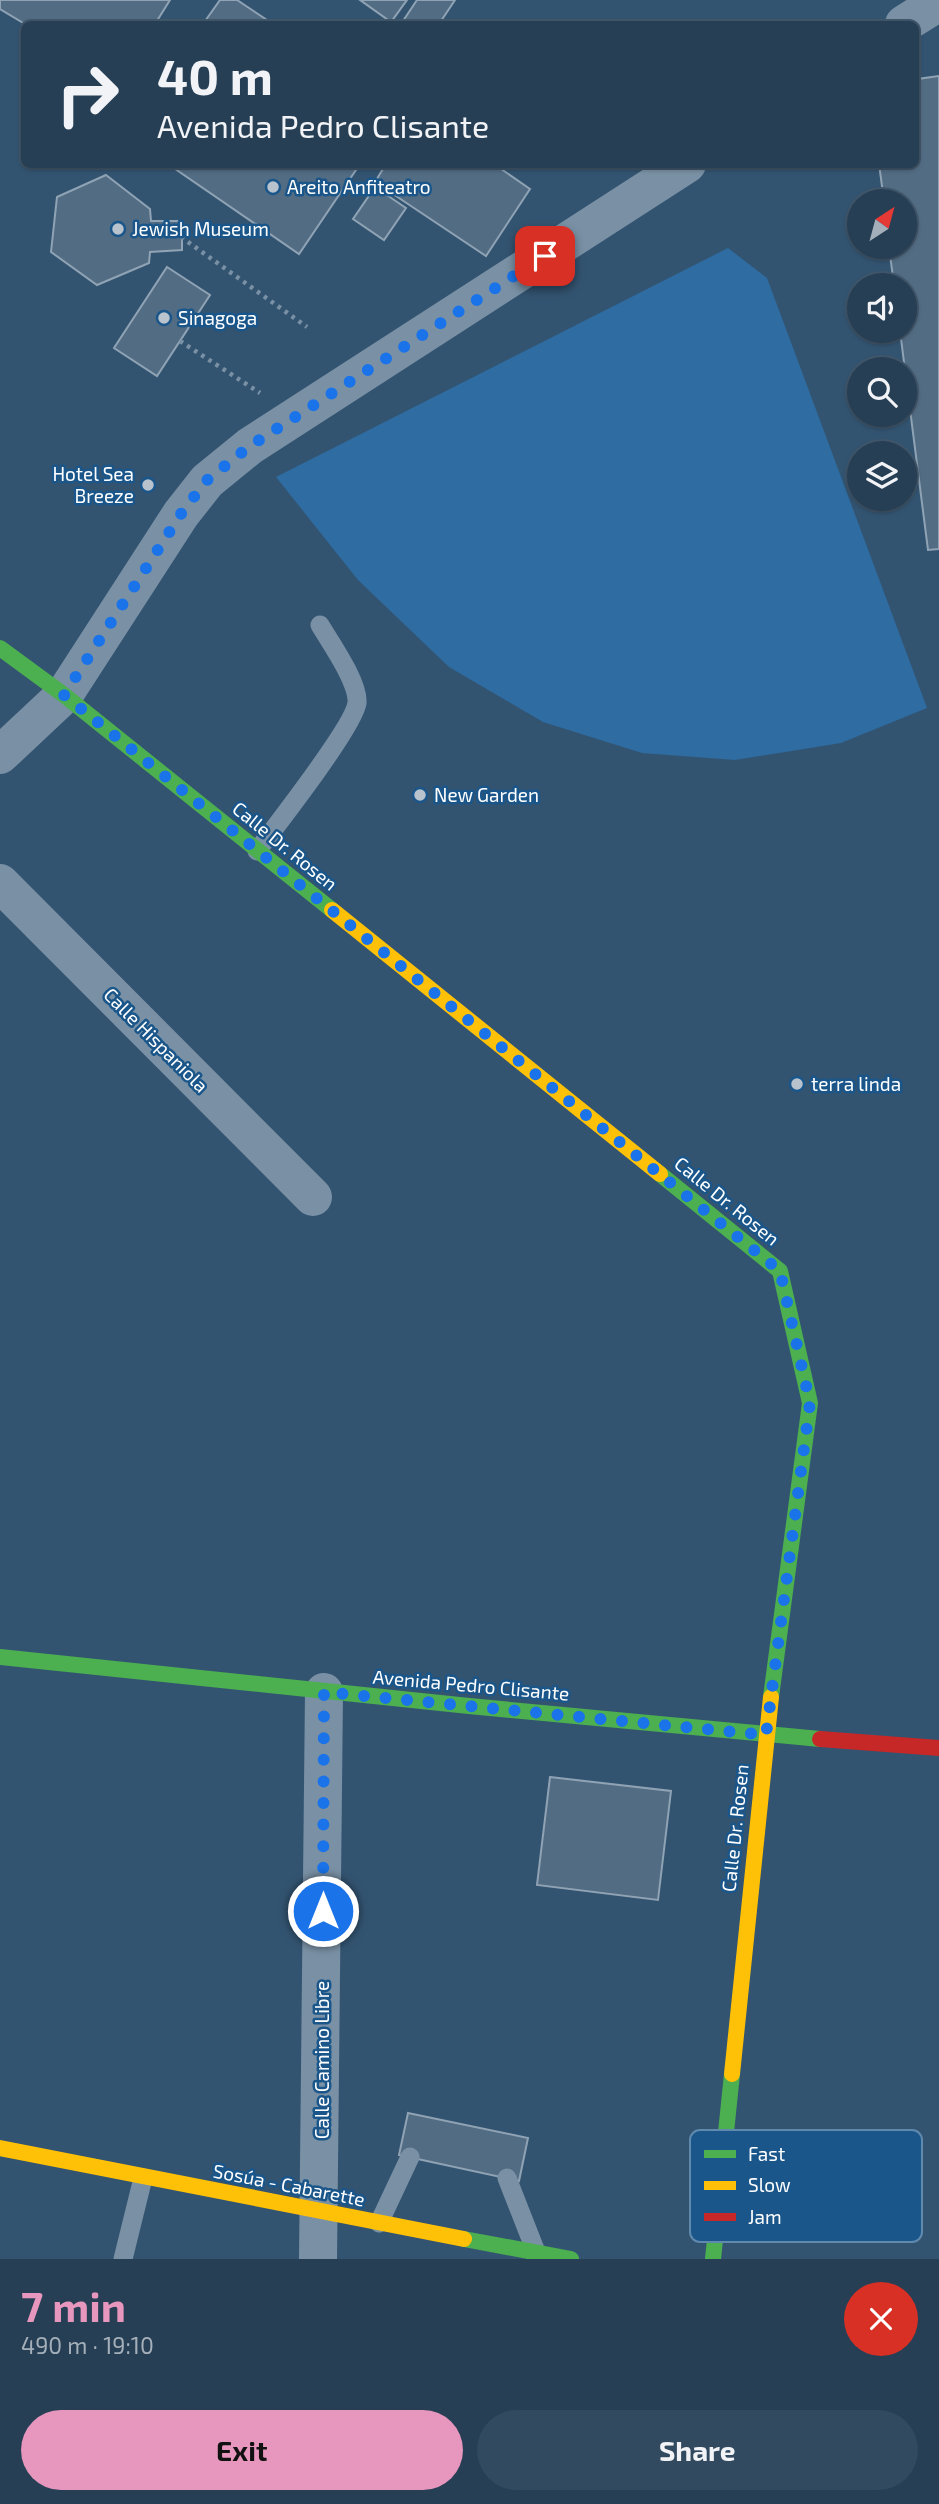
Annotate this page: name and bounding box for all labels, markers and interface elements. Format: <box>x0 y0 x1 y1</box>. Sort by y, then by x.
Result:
text: 40 m <box>157 46 273 105</box>
icon: right <box>42 49 133 140</box>
text: Avenida Pedro Clisante <box>157 106 489 144</box>
place label: Areito Anfiteatro <box>287 175 431 198</box>
marker: Areito Anfiteatro <box>265 179 281 195</box>
north arrow <box>847 189 917 259</box>
map controls <box>847 189 917 511</box>
place label: Jewish Museum <box>132 217 269 240</box>
marker: Jewish Museum <box>110 221 126 237</box>
pin <box>515 226 575 286</box>
icon: arrive <box>526 237 564 275</box>
button: sound <box>847 273 917 343</box>
place label: Sinagoga <box>178 306 257 329</box>
marker: Sinagoga <box>156 310 172 326</box>
button: search <box>847 357 917 427</box>
button: layers <box>847 441 917 511</box>
place label: Hotel Sea Breeze <box>52 462 134 507</box>
marker: Hotel Sea Breeze <box>140 477 156 493</box>
place label: New Garden <box>434 783 539 806</box>
marker: New Garden <box>412 787 428 803</box>
street label: Calle Dr. Rosen <box>228 796 342 895</box>
street label: Calle Hispaniola <box>99 983 213 1097</box>
place label: terra linda <box>811 1072 901 1095</box>
marker: terra linda <box>789 1076 805 1092</box>
street label: Calle Dr. Rosen <box>670 1151 784 1250</box>
street label: Avenida Pedro Clisante <box>372 1664 570 1705</box>
street label: Calle Dr. Rosen <box>716 1763 753 1893</box>
position arrow <box>286 1874 360 1948</box>
street label: Calle Camino Libre <box>310 1981 333 2139</box>
legend <box>690 2130 922 2242</box>
text: Fast <box>748 2142 785 2165</box>
street label: Sosúa - Cabarette <box>211 2159 367 2211</box>
text: Slow <box>748 2173 791 2196</box>
text: Jam <box>748 2205 782 2228</box>
text: 7 min <box>21 2280 126 2330</box>
button: close <box>844 2282 918 2356</box>
text: 490 m · 19:10 <box>21 2331 154 2359</box>
button: Exit <box>21 2410 463 2490</box>
button: Share <box>477 2410 918 2490</box>

